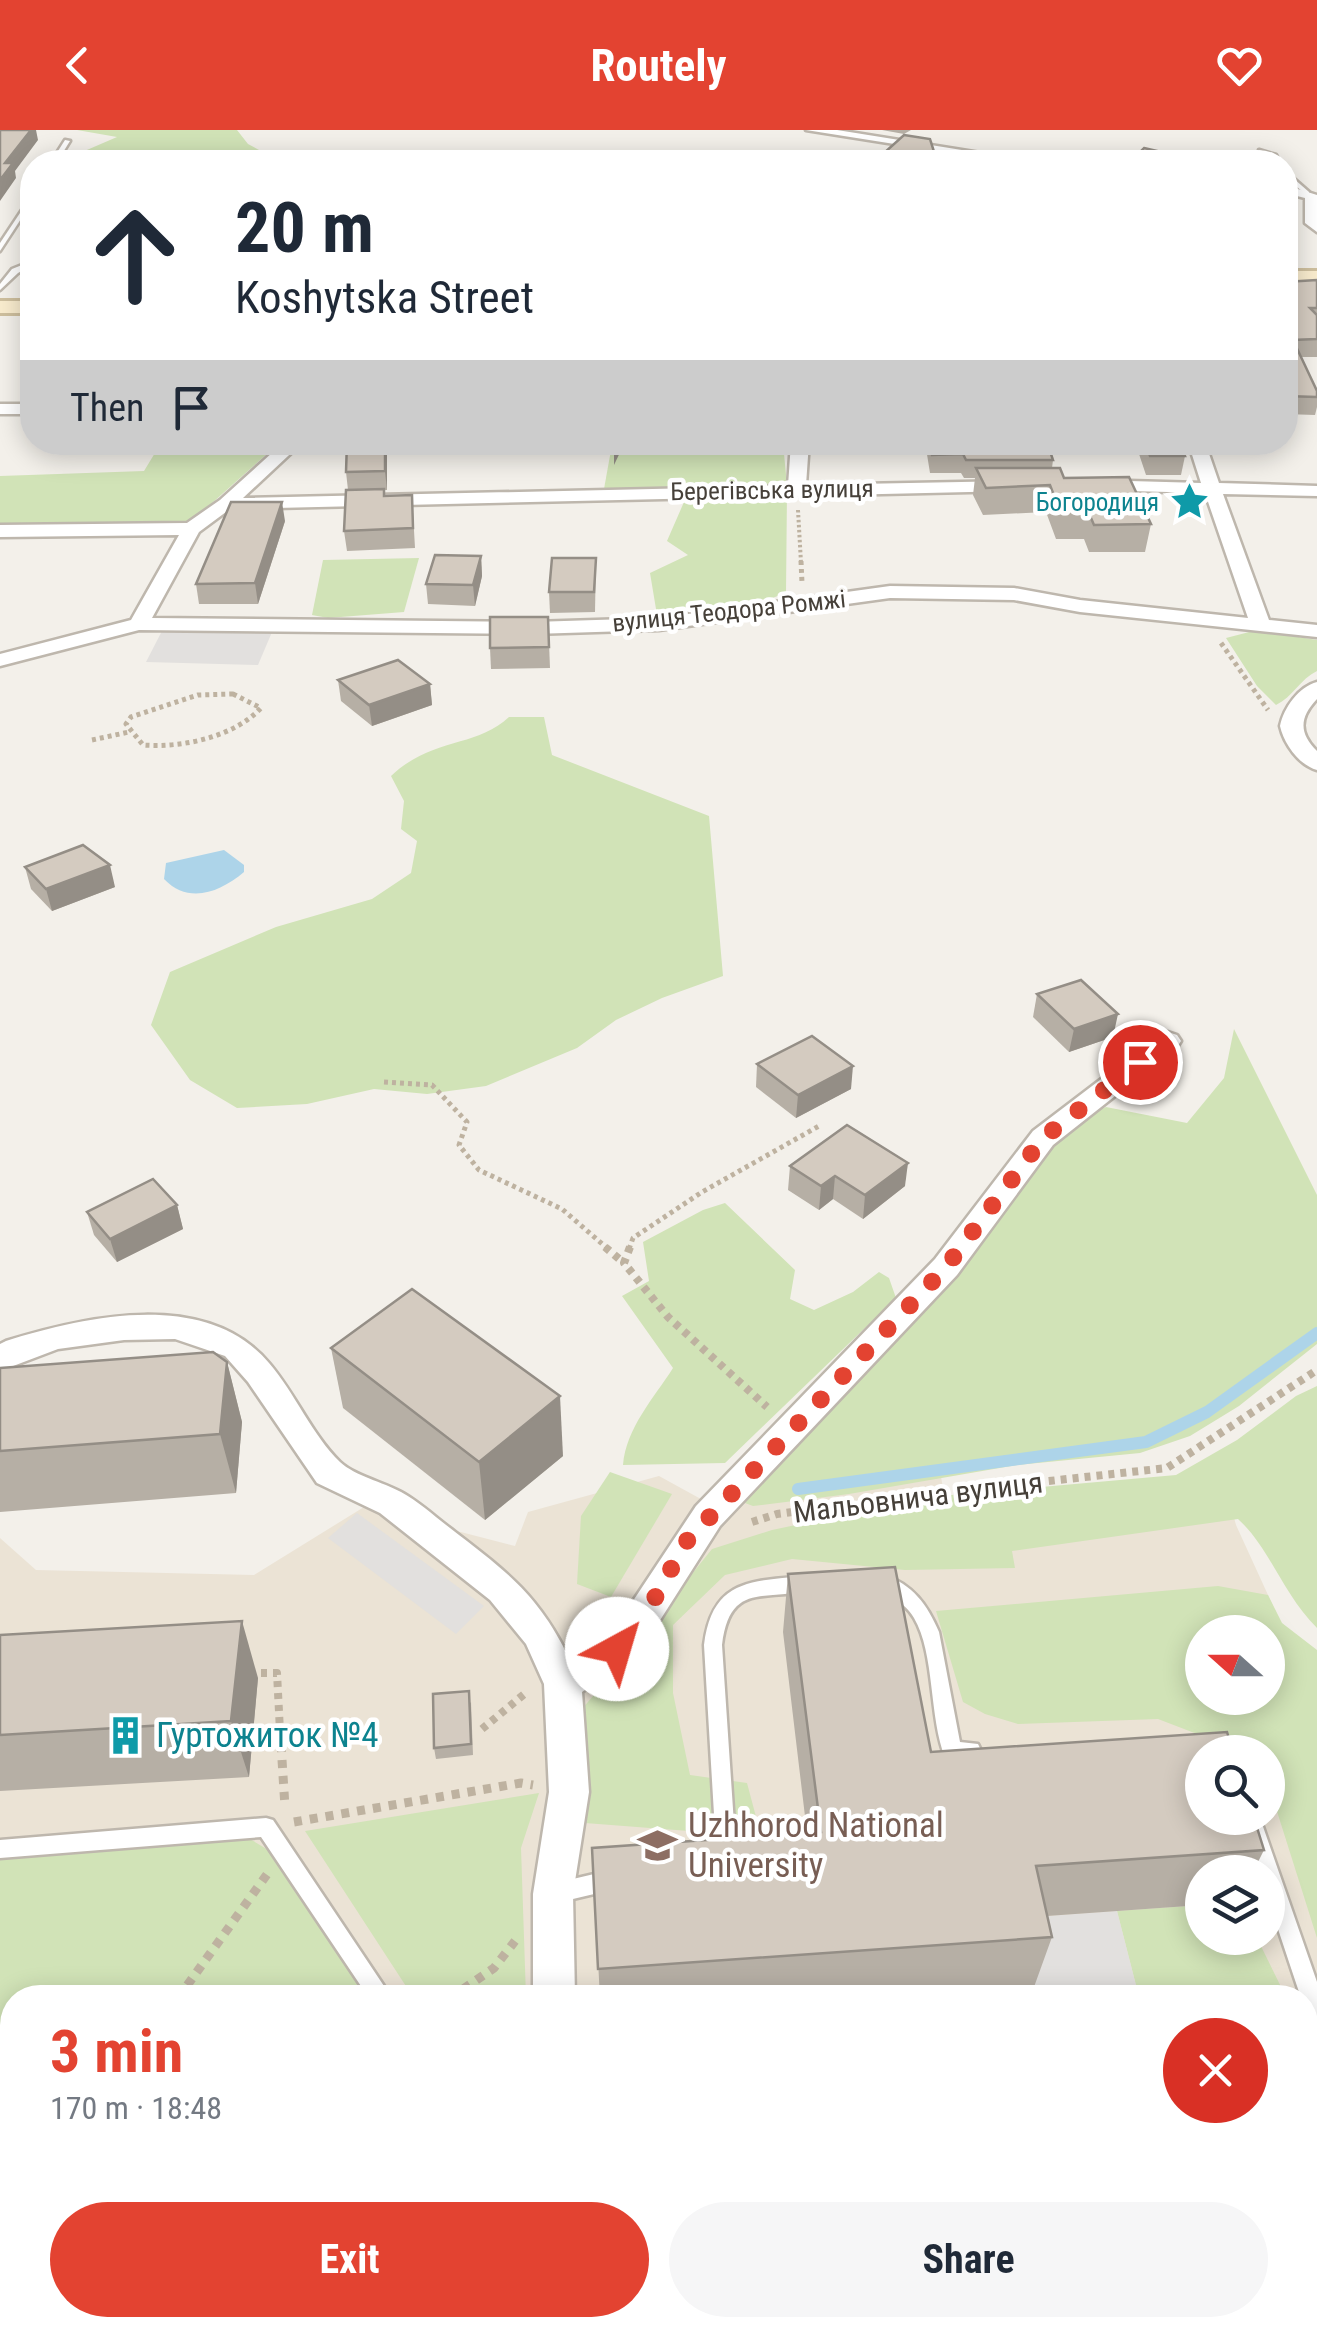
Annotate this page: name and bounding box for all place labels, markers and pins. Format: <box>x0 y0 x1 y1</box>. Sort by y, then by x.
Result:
place icon: Богородиця <box>1168 481 1210 523</box>
place label: Богородиця <box>1036 488 1159 517</box>
pin <box>1098 1020 1183 1105</box>
building icon: Гуртожиток №4 <box>105 1714 147 1756</box>
place label: Гуртожиток №4 <box>156 1715 378 1756</box>
place label: Uzhhorod National University <box>688 1805 944 1886</box>
school or university icon: Uzhhorod National University <box>637 1824 679 1866</box>

